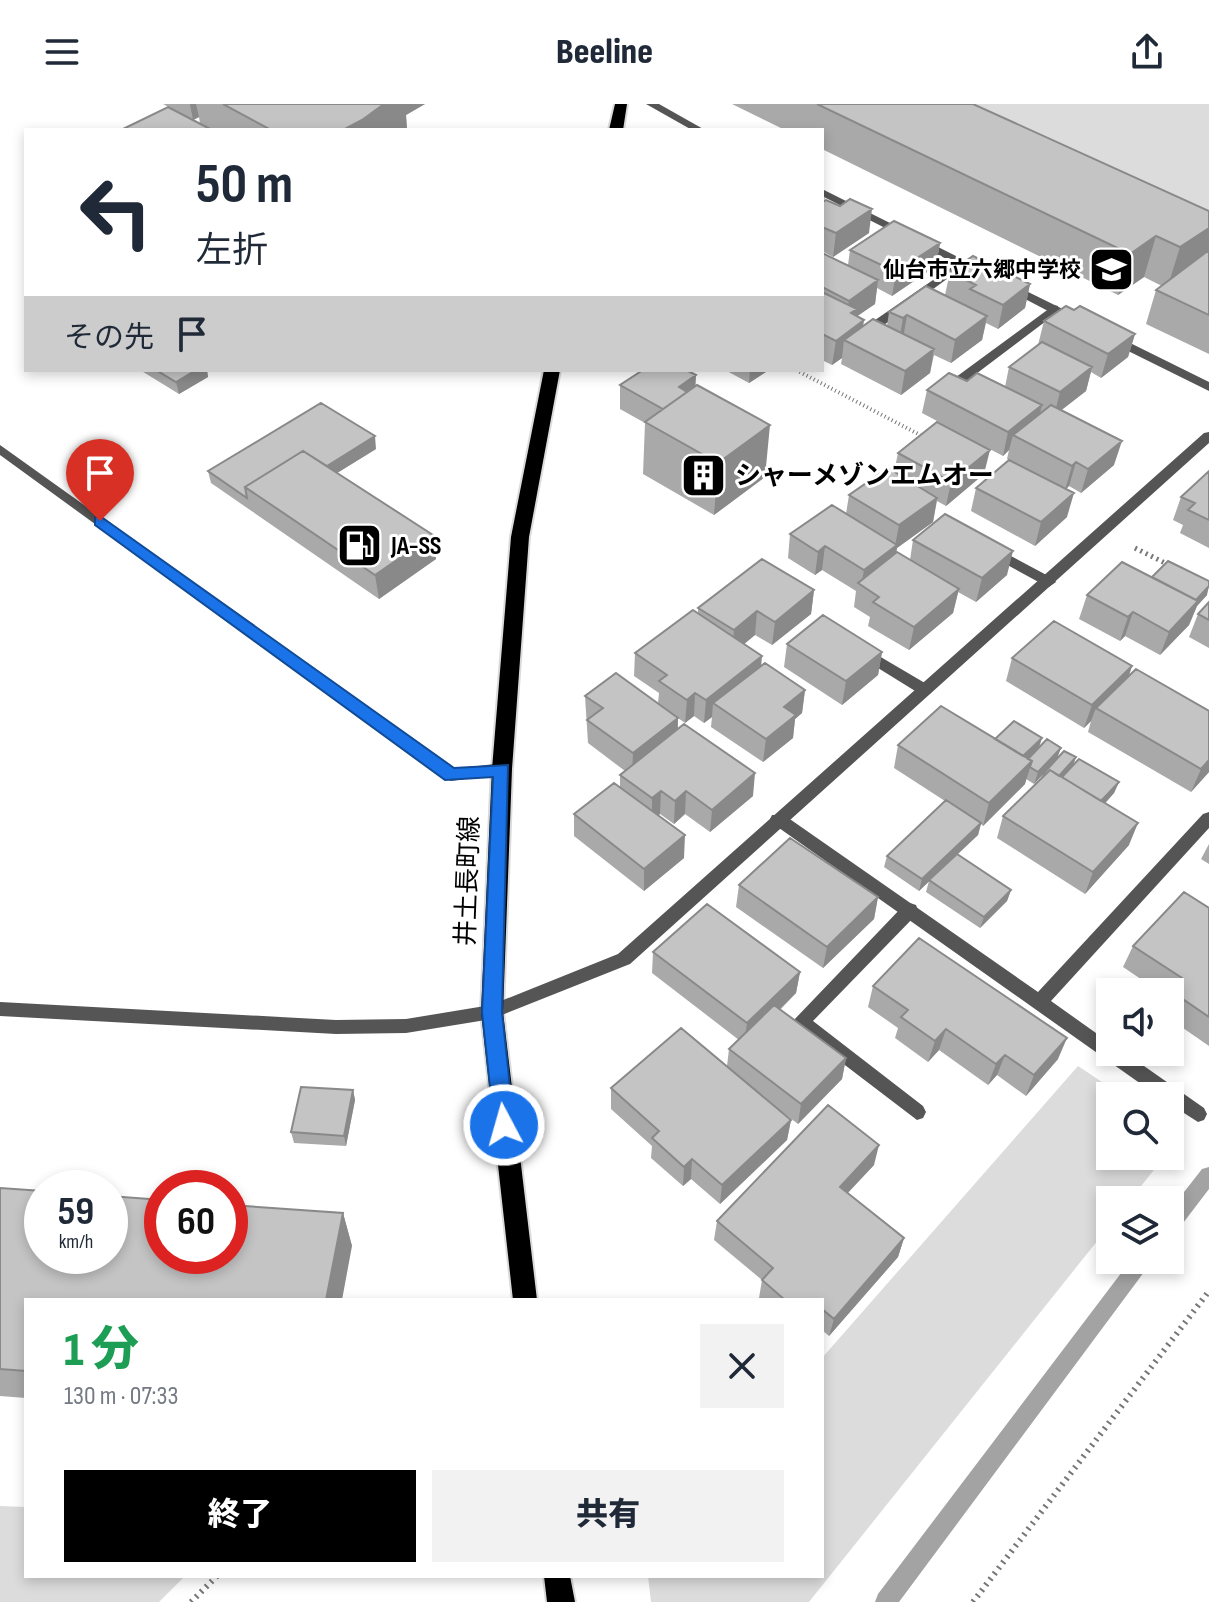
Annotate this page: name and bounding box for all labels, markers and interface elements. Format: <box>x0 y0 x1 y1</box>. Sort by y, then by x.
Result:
icon: menu <box>40 30 84 74</box>
icon: share <box>1125 30 1169 74</box>
text: Beeline <box>556 31 653 74</box>
text: 50 m <box>196 152 293 219</box>
icon: left <box>64 160 168 264</box>
text: 左折 <box>196 230 268 273</box>
school or university icon: 仙台市立六郷中学校 <box>1088 245 1136 293</box>
place label: 仙台市立六郷中学校 <box>883 257 1081 284</box>
icon: arrive <box>170 312 214 356</box>
text: その先 <box>64 320 154 356</box>
pin <box>66 439 134 521</box>
icon: arrive <box>78 451 122 495</box>
building icon: シャーメゾンエムオー <box>680 451 728 499</box>
place label: シャーメゾンエムオー <box>735 461 994 492</box>
fuel station icon: JA-SS <box>336 521 384 569</box>
place label: JA-SS <box>390 531 442 562</box>
street label: 井土長町線 <box>451 816 486 947</box>
map controls <box>1096 978 1184 1274</box>
button: sound <box>1096 978 1184 1066</box>
button: search <box>1096 1082 1184 1170</box>
position arrow <box>462 1083 546 1167</box>
speed limit sign: 60 <box>144 1170 248 1274</box>
button: layers <box>1096 1186 1184 1274</box>
text: 59 <box>58 1188 94 1236</box>
text: km/h <box>59 1230 93 1254</box>
text: 1 分 <box>64 1322 139 1379</box>
button: close <box>700 1324 784 1408</box>
text: 130 m · 07:33 <box>64 1381 178 1412</box>
button: 終了 <box>64 1470 416 1562</box>
button: 共有 <box>432 1470 784 1562</box>

